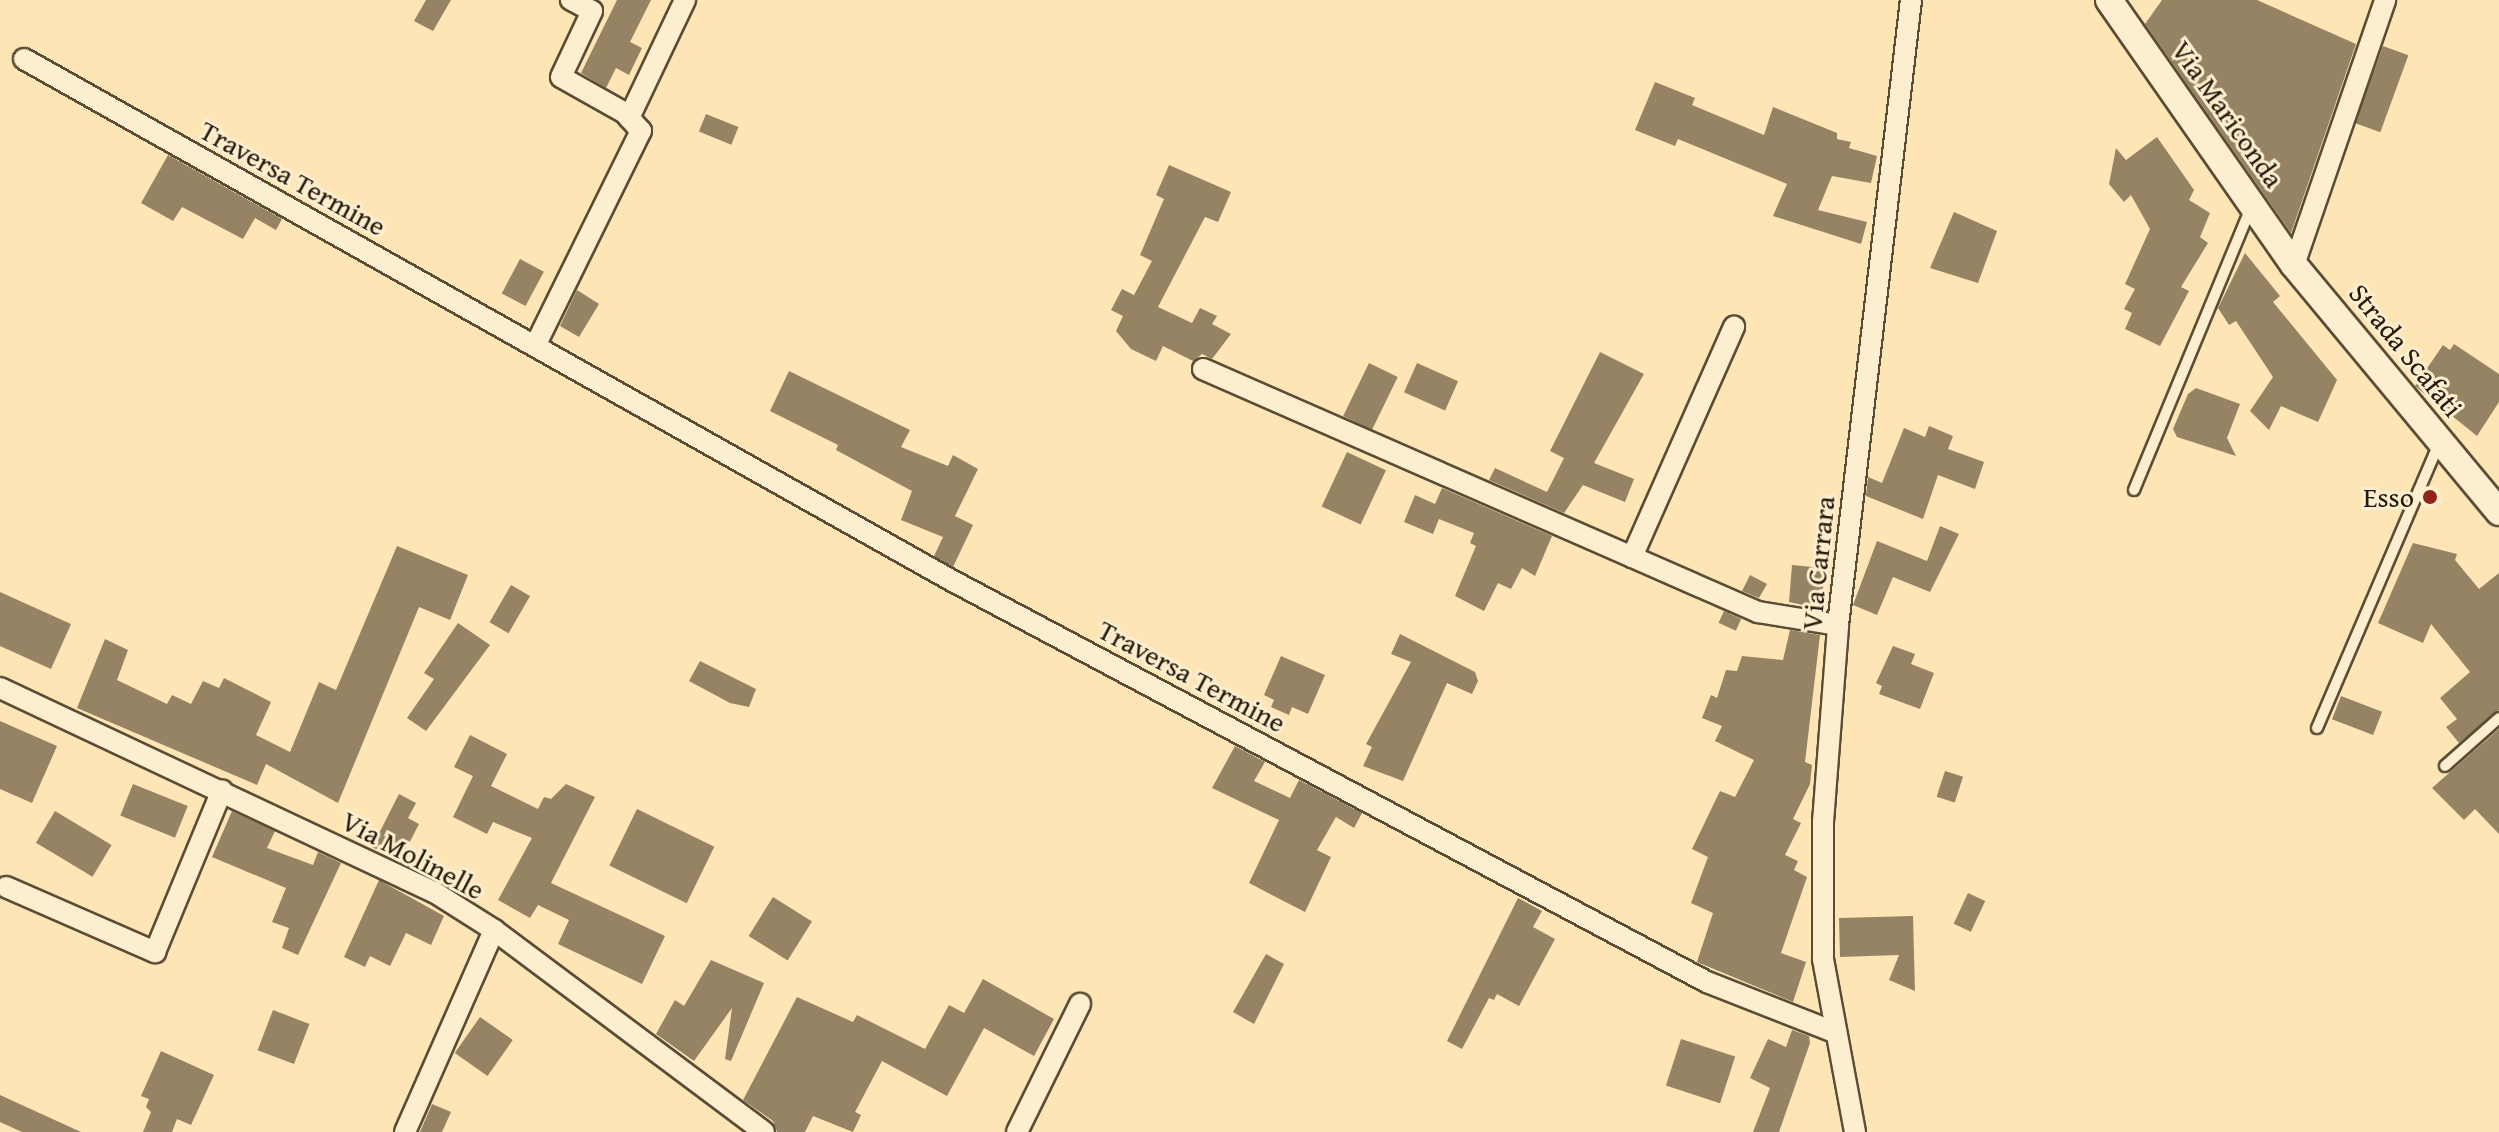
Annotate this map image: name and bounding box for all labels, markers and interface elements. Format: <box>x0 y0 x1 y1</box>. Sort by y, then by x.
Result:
street label: Via Mariconda <box>2165 34 2291 194</box>
street label: Traversa Termine <box>194 113 392 243</box>
street label: Strada Scafati <box>2342 277 2470 423</box>
place label: Esso <box>2363 480 2414 514</box>
marker: Esso <box>2421 488 2439 506</box>
street label: Via Carrara <box>1794 494 1842 632</box>
street label: Traversa Termine <box>1093 613 1291 739</box>
street label: Via Molinelle <box>336 803 490 907</box>

